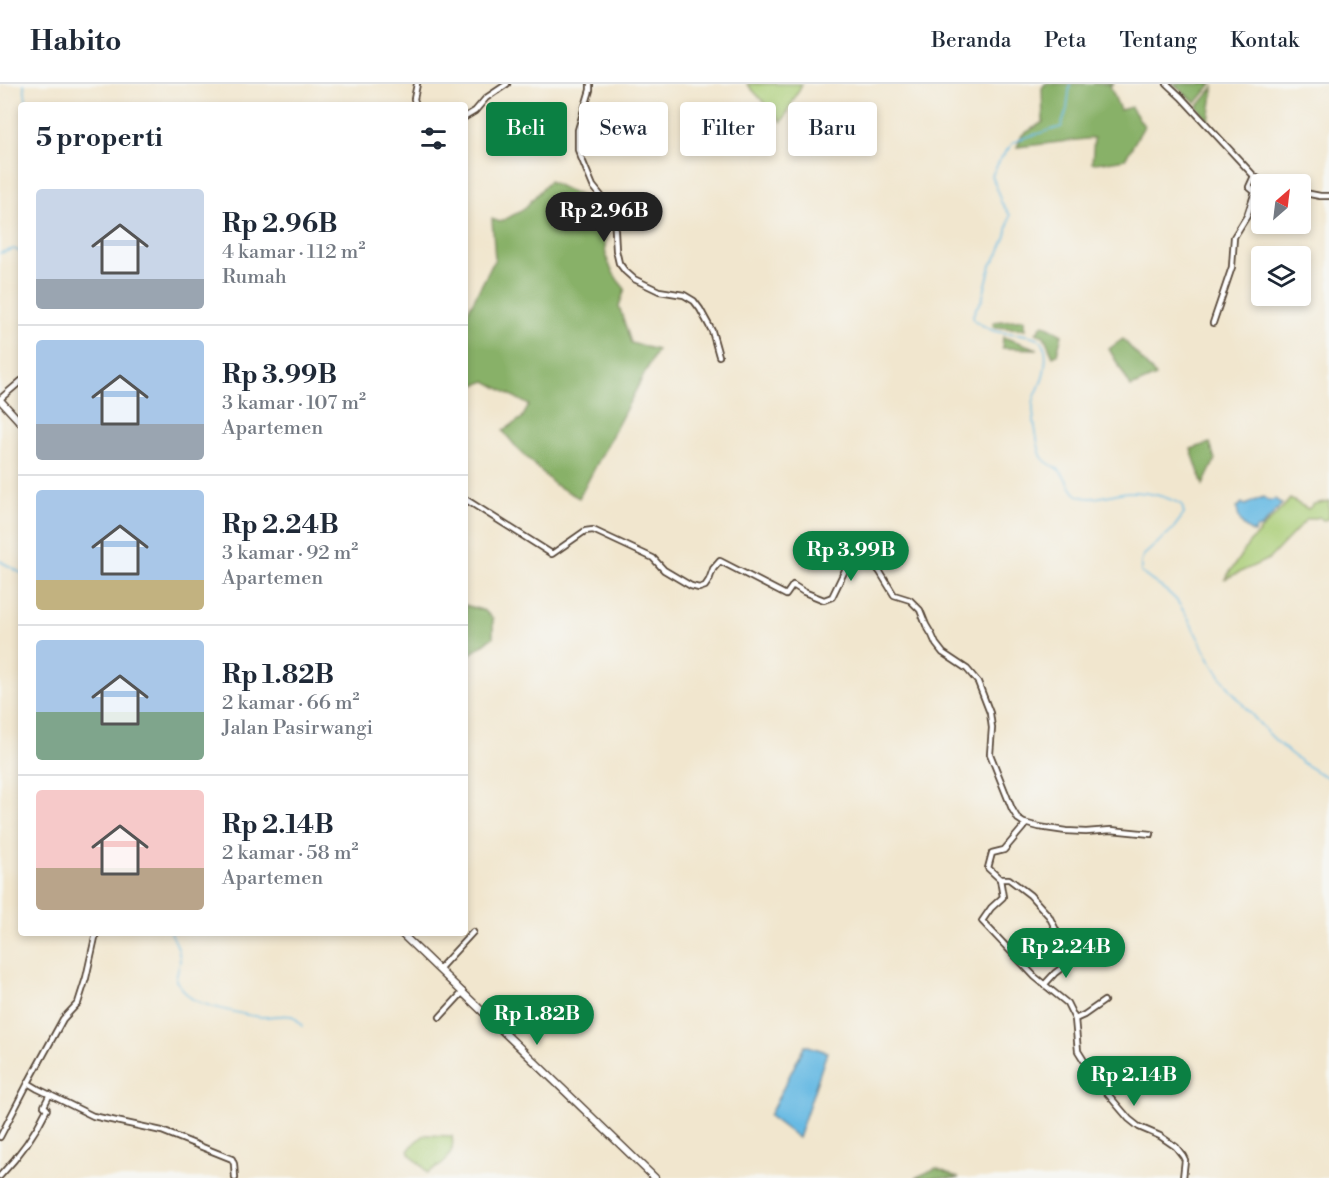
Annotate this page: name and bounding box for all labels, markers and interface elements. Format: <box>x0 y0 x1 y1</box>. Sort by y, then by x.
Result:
text: Habito <box>30 24 121 59</box>
text: Beranda <box>931 28 1011 54</box>
text: Peta <box>1044 28 1086 54</box>
text: Tentang <box>1119 28 1197 54</box>
text: Kontak <box>1230 28 1299 54</box>
chip: Beli <box>486 102 567 156</box>
chip: Sewa <box>579 102 668 156</box>
chip: Filter <box>680 102 776 156</box>
chip: Baru <box>788 102 877 156</box>
text: 5 properti <box>36 122 163 154</box>
icon: filters <box>417 122 450 155</box>
north arrow <box>1251 174 1311 234</box>
map controls <box>1251 174 1311 306</box>
pin: Rp 2.96B <box>542 192 666 243</box>
text: Rp 2.96B <box>560 199 648 224</box>
text: Rp 2.96B <box>222 208 338 240</box>
icon: home <box>84 213 156 285</box>
text: 4 kamar · 112 m² <box>222 240 365 265</box>
button: layers <box>1251 246 1311 306</box>
text: Rumah <box>222 265 287 290</box>
text: Rp 3.99B <box>222 359 337 391</box>
icon: home <box>84 364 156 436</box>
text: 3 kamar · 107 m² <box>222 391 366 416</box>
text: Apartemen <box>222 416 323 441</box>
text: Rp 2.24B <box>222 509 339 541</box>
icon: home <box>84 514 156 586</box>
pin: Rp 3.99B <box>789 531 913 582</box>
text: Rp 3.99B <box>807 538 895 563</box>
text: 3 kamar · 92 m² <box>222 541 358 566</box>
text: Apartemen <box>222 566 323 591</box>
text: Rp 1.82B <box>222 659 334 691</box>
icon: home <box>84 664 156 736</box>
text: 2 kamar · 66 m² <box>222 691 359 716</box>
text: Jalan Pasirwangi <box>222 716 373 741</box>
text: Rp 2.14B <box>222 809 334 841</box>
icon: home <box>84 814 156 886</box>
text: 2 kamar · 58 m² <box>222 841 358 866</box>
text: Apartemen <box>222 866 323 891</box>
pin: Rp 2.24B <box>1004 928 1128 979</box>
text: Rp 2.24B <box>1021 935 1111 960</box>
pin: Rp 1.82B <box>475 995 599 1046</box>
text: Rp 1.82B <box>494 1002 580 1027</box>
pin: Rp 2.14B <box>1072 1056 1196 1107</box>
text: Rp 2.14B <box>1091 1063 1177 1088</box>

